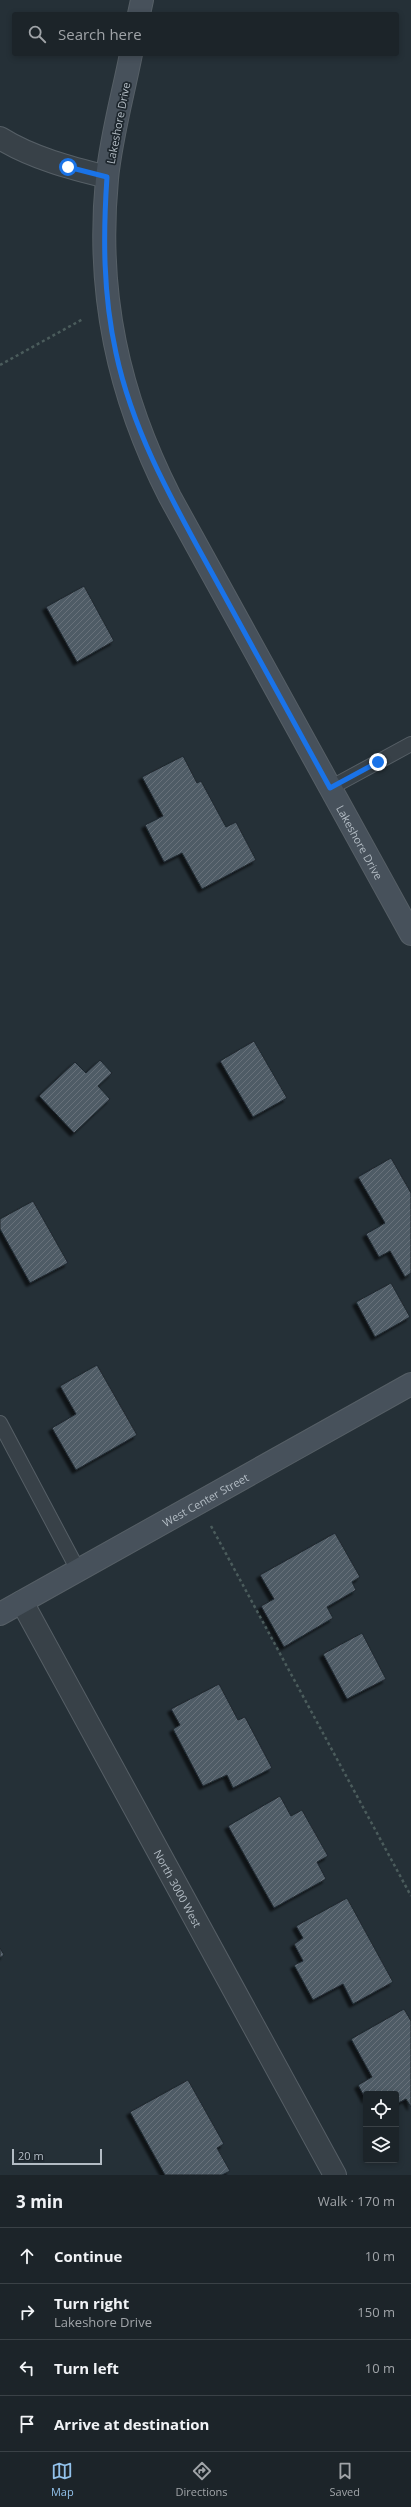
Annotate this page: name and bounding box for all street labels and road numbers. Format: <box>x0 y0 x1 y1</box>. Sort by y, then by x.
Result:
street label: Lakeshore Drive <box>103 81 133 165</box>
street label: Lakeshore Drive <box>334 802 387 882</box>
street label: West Center Street <box>159 1469 251 1529</box>
street label: North 3000 West <box>151 1847 206 1930</box>

